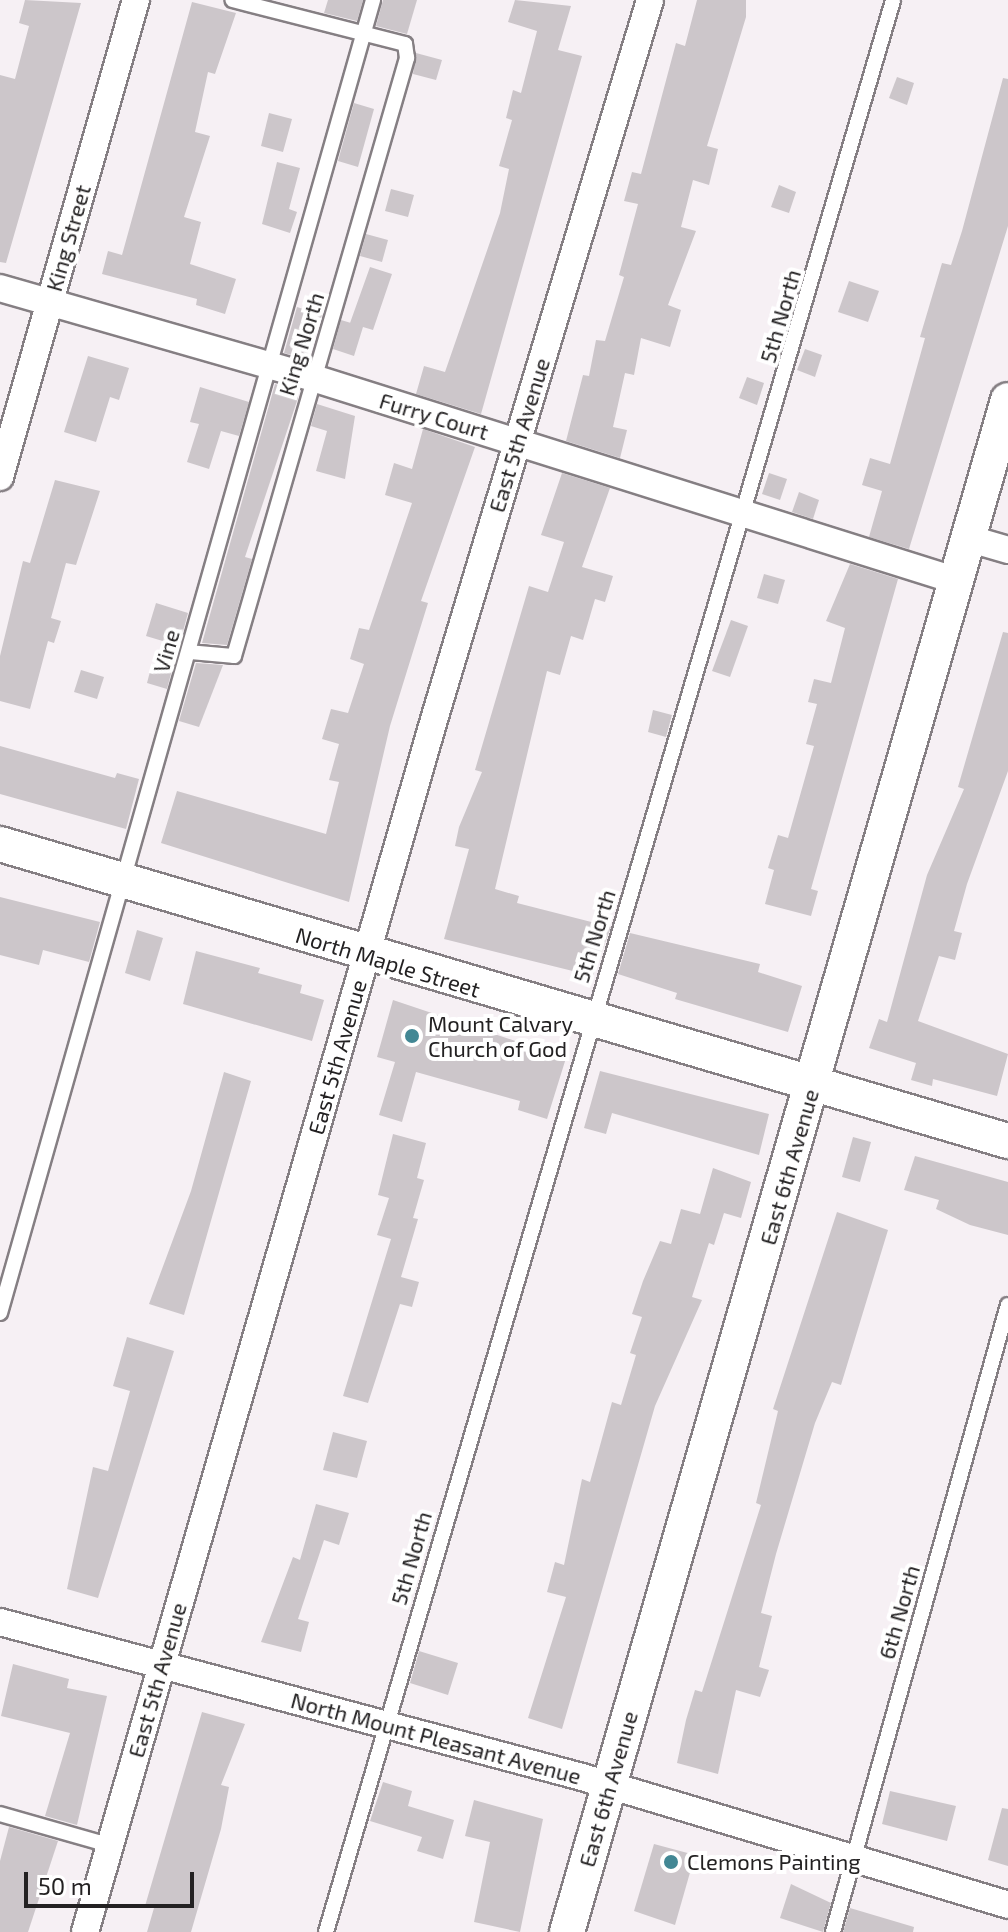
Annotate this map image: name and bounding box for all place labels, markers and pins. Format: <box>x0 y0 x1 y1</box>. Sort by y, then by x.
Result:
place label: Mount Calvary Church of God <box>428 1010 573 1062</box>
marker: Mount Calvary Church of God <box>403 1027 421 1045</box>
place label: Clemons Painting <box>687 1849 861 1875</box>
marker: Clemons Painting <box>662 1853 680 1871</box>

